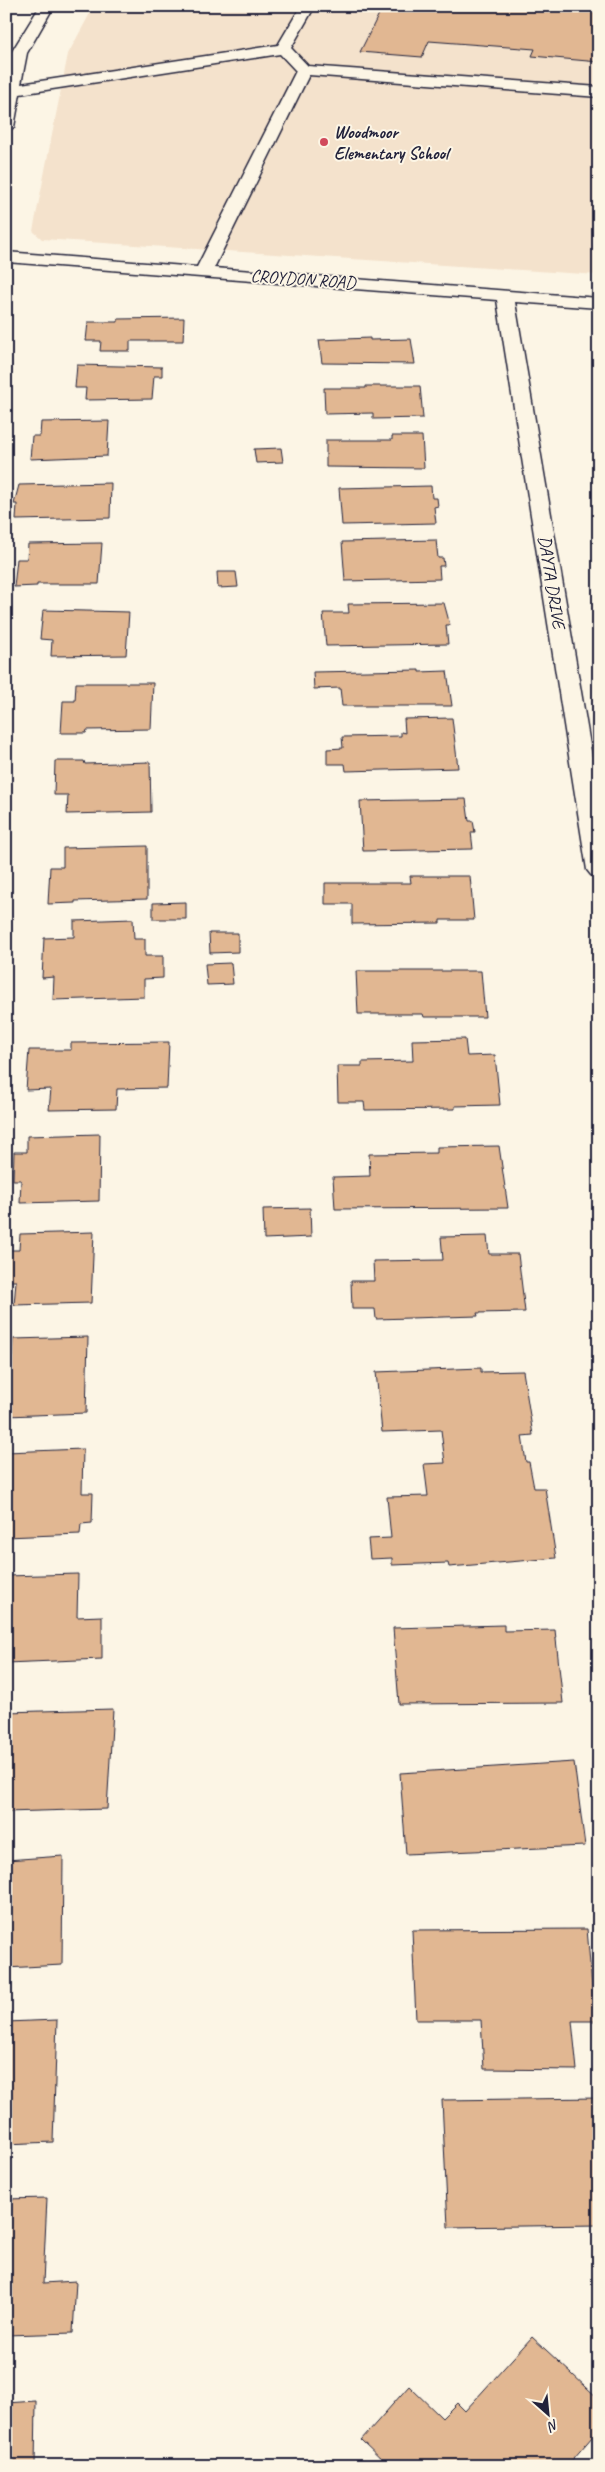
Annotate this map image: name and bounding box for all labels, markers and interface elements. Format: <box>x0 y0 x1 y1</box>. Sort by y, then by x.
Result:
place label: Woodmoor Elementary School <box>334 121 452 164</box>
marker: Woodmoor Elementary School <box>318 136 330 148</box>
street label: CROYDON ROAD <box>250 264 358 294</box>
street label: DAYTA DRIVE <box>534 534 571 632</box>
north arrow <box>522 2390 572 2440</box>
text: N <box>544 2416 561 2436</box>

